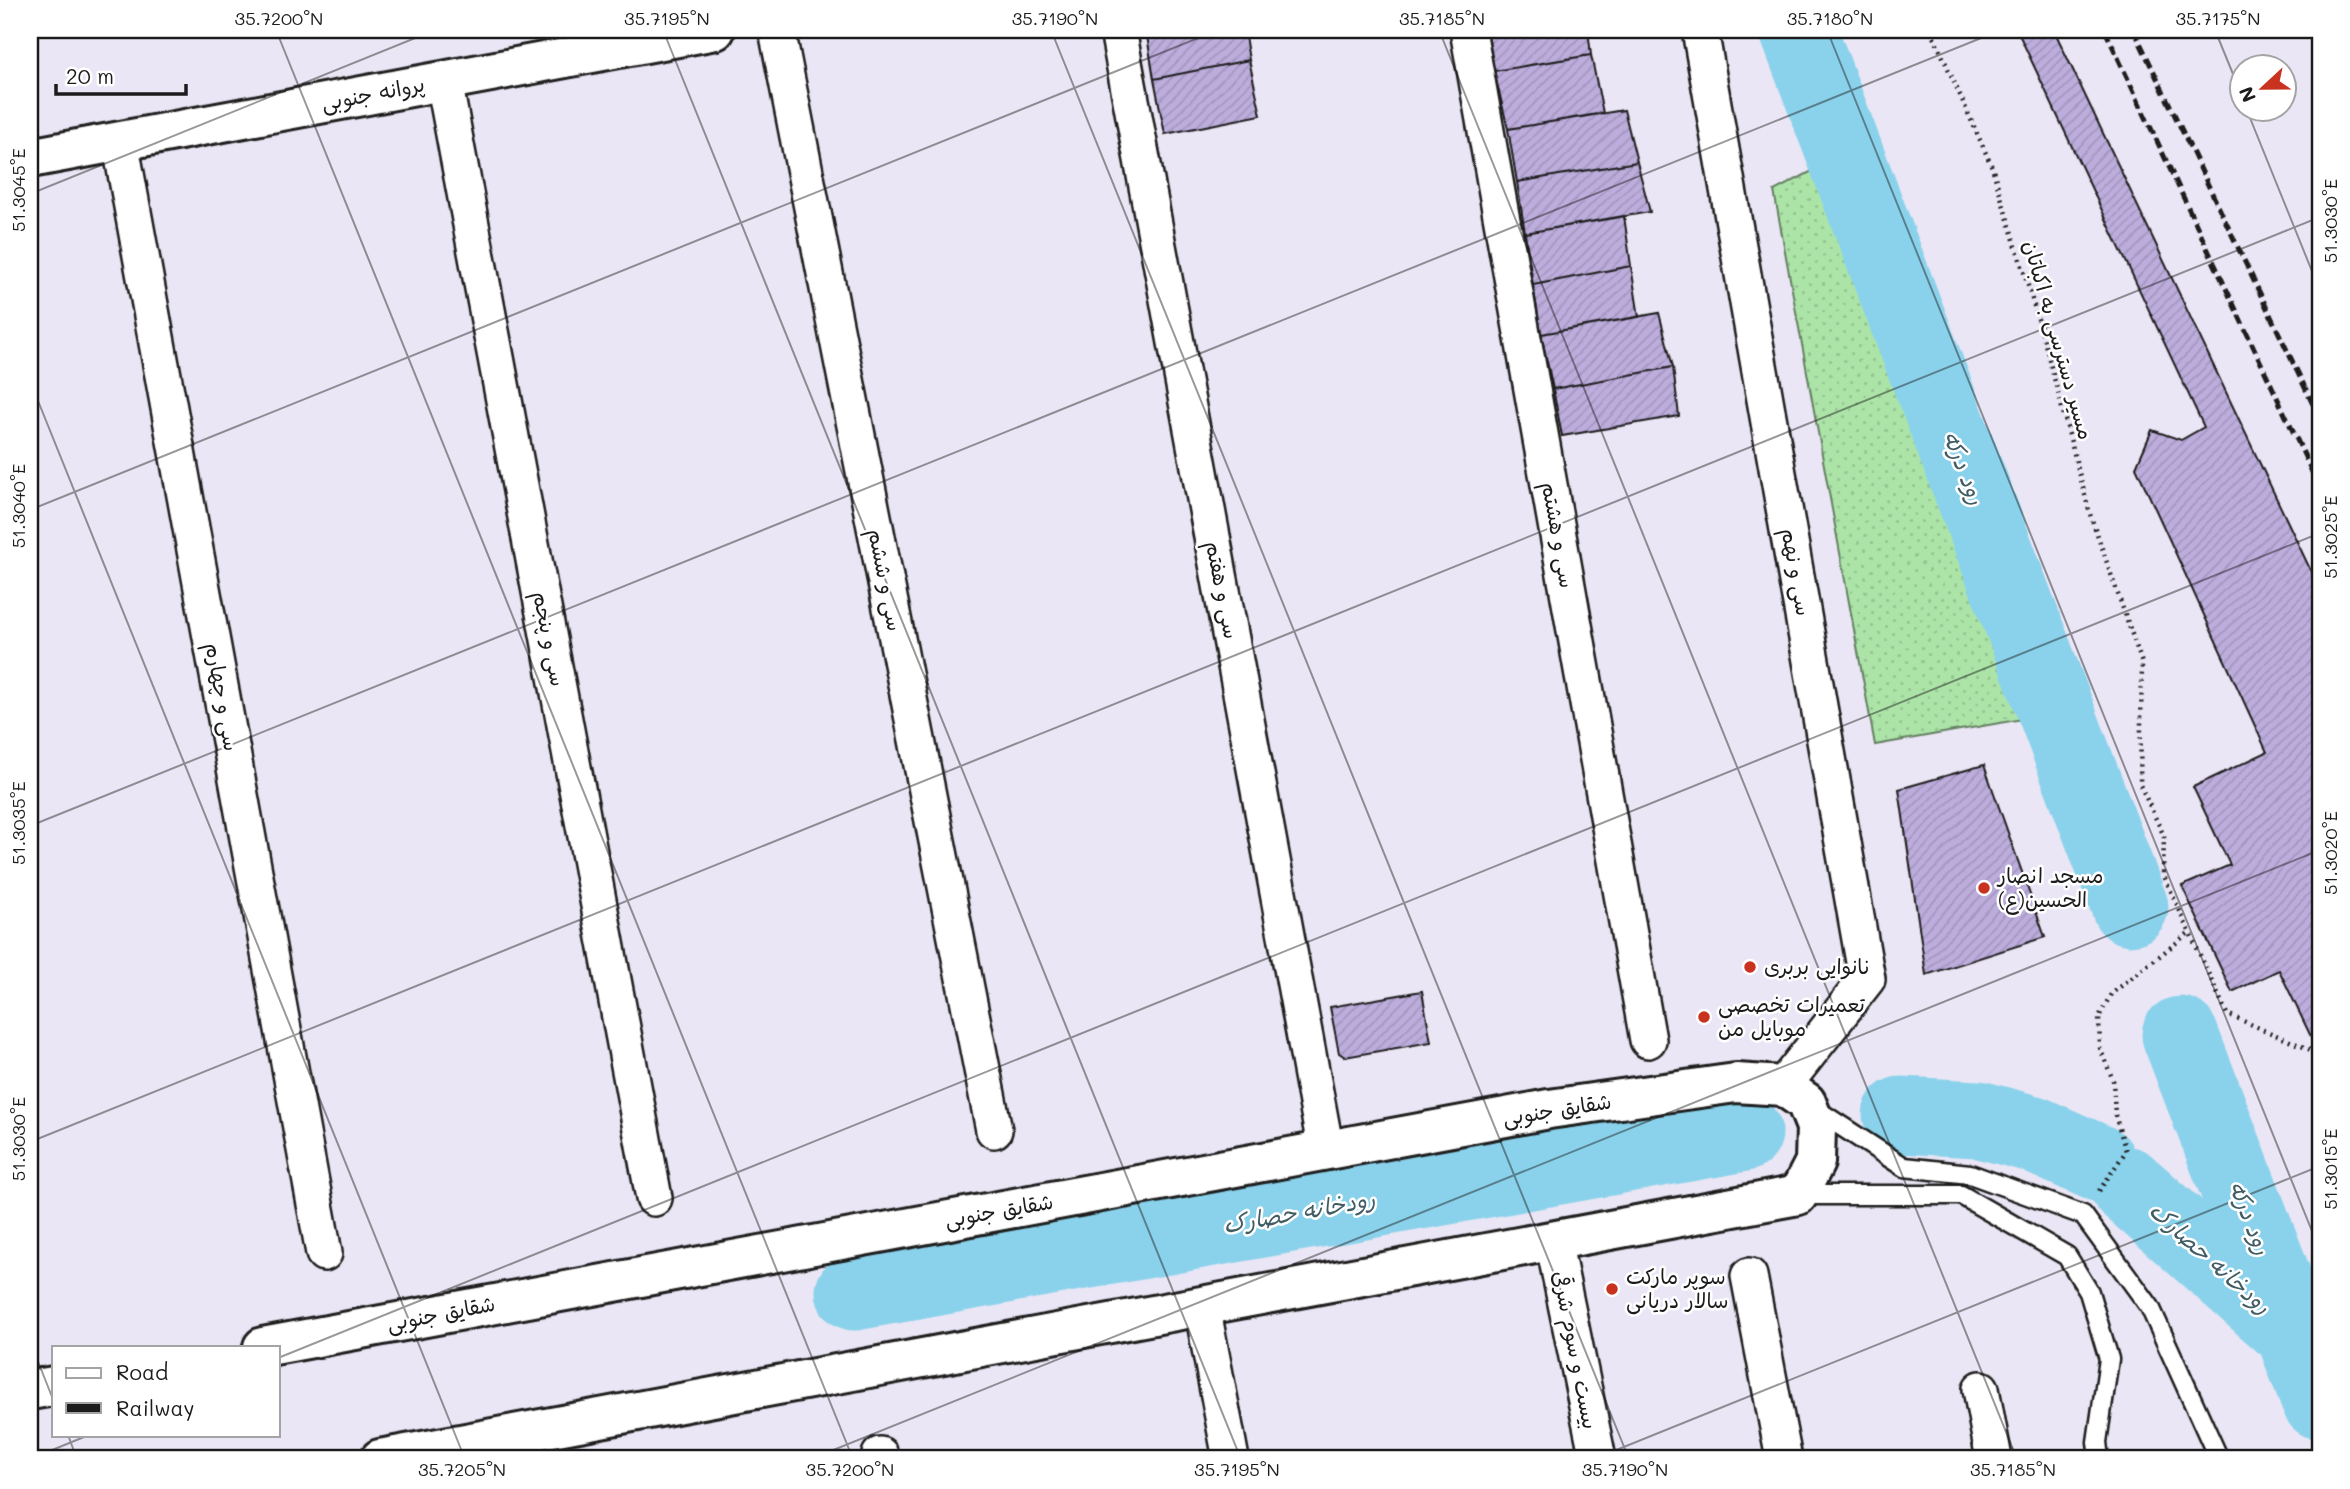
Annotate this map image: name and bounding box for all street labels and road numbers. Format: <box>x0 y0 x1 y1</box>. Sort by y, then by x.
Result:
street label: پروانه جنوبی <box>319 69 427 118</box>
street label: مسیر دسترسی به اکباتان <box>2016 237 2101 443</box>
street label: سی و هشتم <box>1533 480 1582 591</box>
street label: سی و ششم <box>859 526 910 634</box>
street label: سی و نهم <box>1773 526 1818 618</box>
street label: سی و هفتم <box>1197 539 1246 642</box>
street label: سی و پنجم <box>524 589 573 689</box>
street label: سی و چهارم <box>197 641 246 754</box>
street label: شقایق جنوبی <box>1500 1087 1613 1132</box>
street label: شقایق جنوبی <box>942 1187 1055 1234</box>
street label: بیست و سوم شرقی <box>1544 1268 1605 1432</box>
street label: شقایق جنوبی <box>384 1289 498 1338</box>

